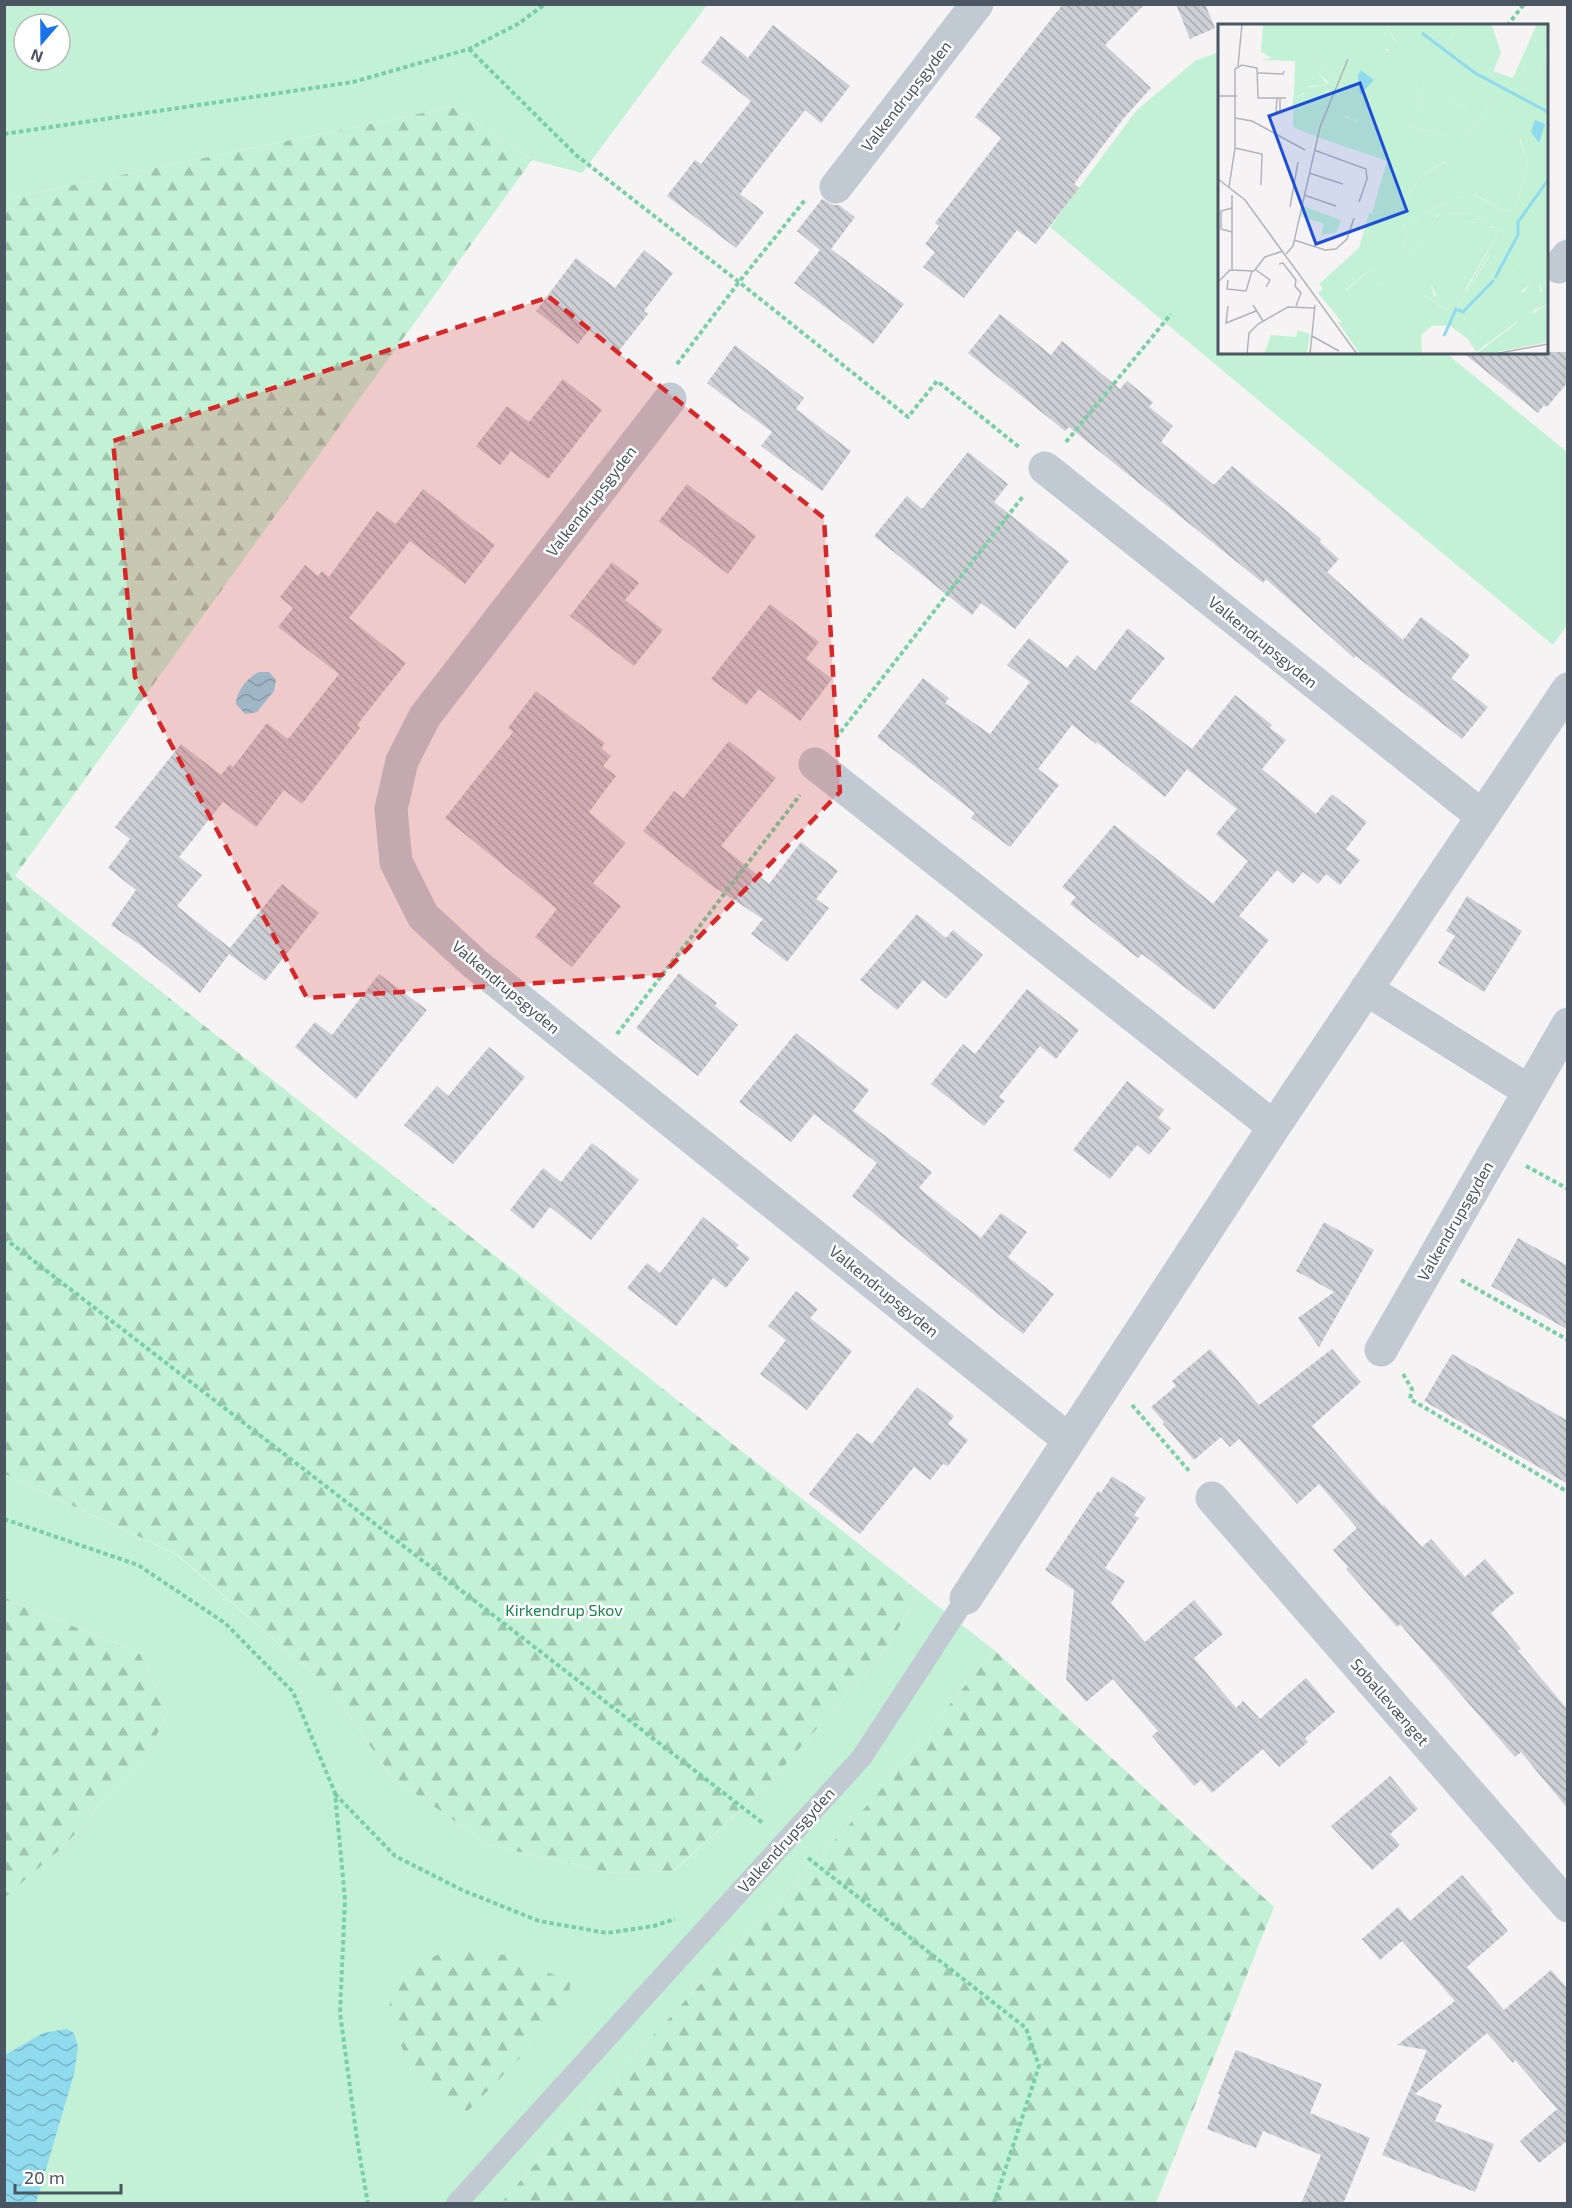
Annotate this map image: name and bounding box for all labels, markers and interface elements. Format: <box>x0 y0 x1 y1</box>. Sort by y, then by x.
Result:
north arrow <box>12 12 72 72</box>
inset map <box>1218 24 1548 354</box>
street label: Valkendrupsgyden <box>857 37 955 155</box>
text: N <box>28 46 45 67</box>
street label: Valkendrupsgyden <box>542 442 640 560</box>
street label: Valkendrupsgyden <box>1205 592 1322 692</box>
street label: Valkendrupsgyden <box>448 936 564 1037</box>
street label: Valkendrupsgyden <box>1413 1157 1497 1284</box>
street label: Valkendrupsgyden <box>826 1241 943 1341</box>
park label: Kirkendrup Skov <box>505 1600 623 1619</box>
street label: Søballevænget <box>1347 1654 1433 1749</box>
street label: Valkendrupsgyden <box>733 1783 838 1896</box>
scale bar <box>15 2157 122 2195</box>
text: 20 m <box>24 2166 65 2188</box>

